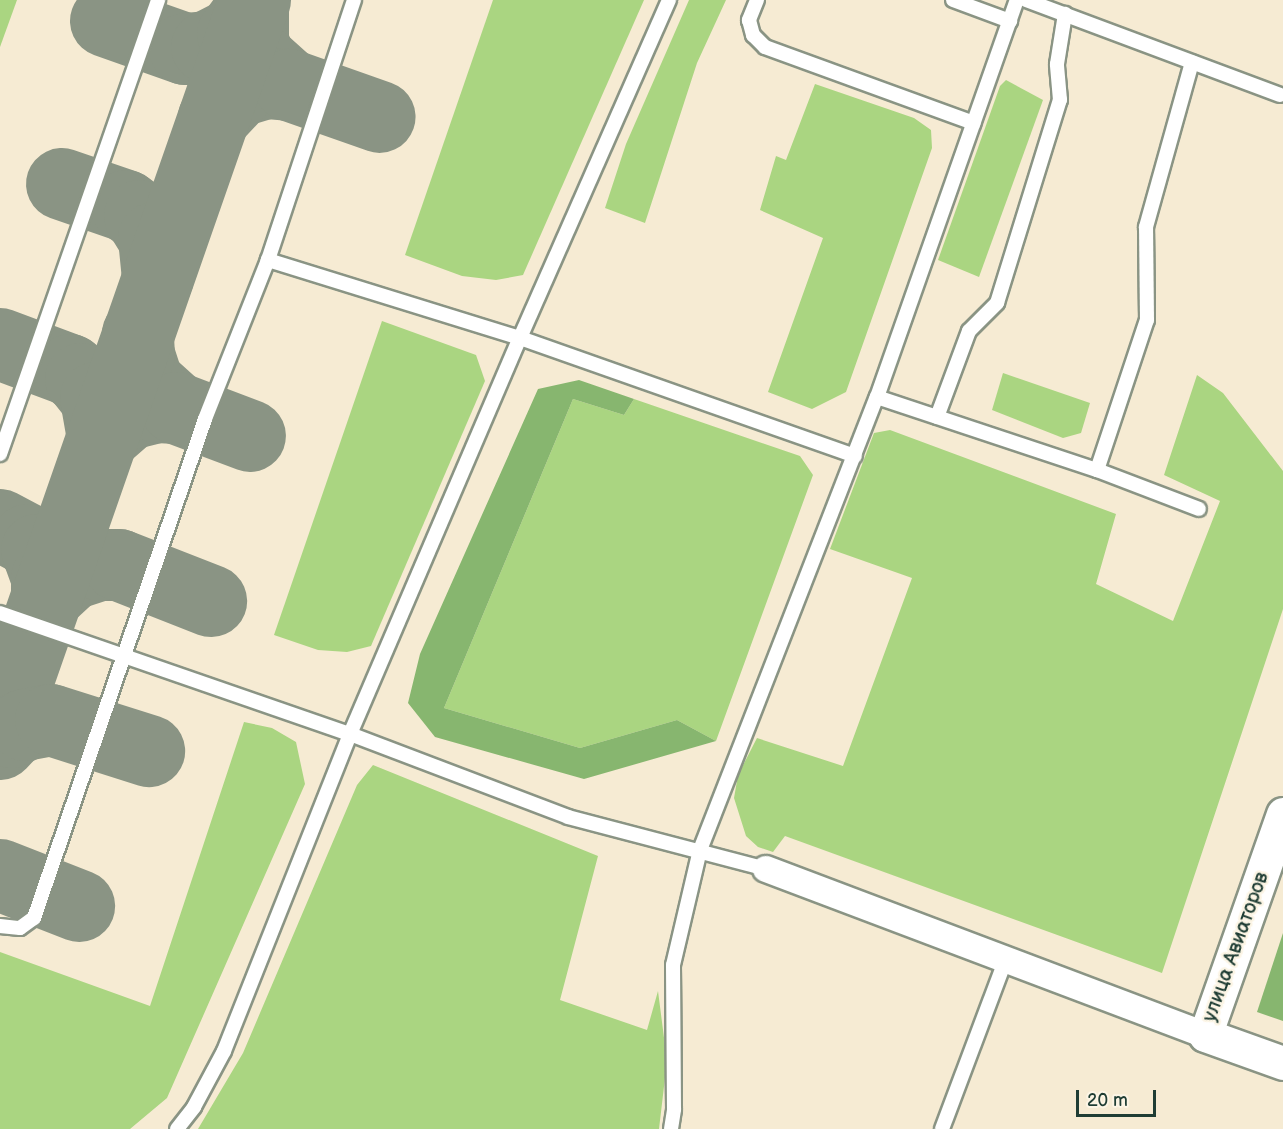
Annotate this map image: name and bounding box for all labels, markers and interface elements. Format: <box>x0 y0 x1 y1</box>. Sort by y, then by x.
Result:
street label: улица Авиаторов <box>1198 869 1274 1025</box>
scale bar <box>1079 1078 1158 1116</box>
text: 20 m <box>1087 1090 1128 1111</box>

